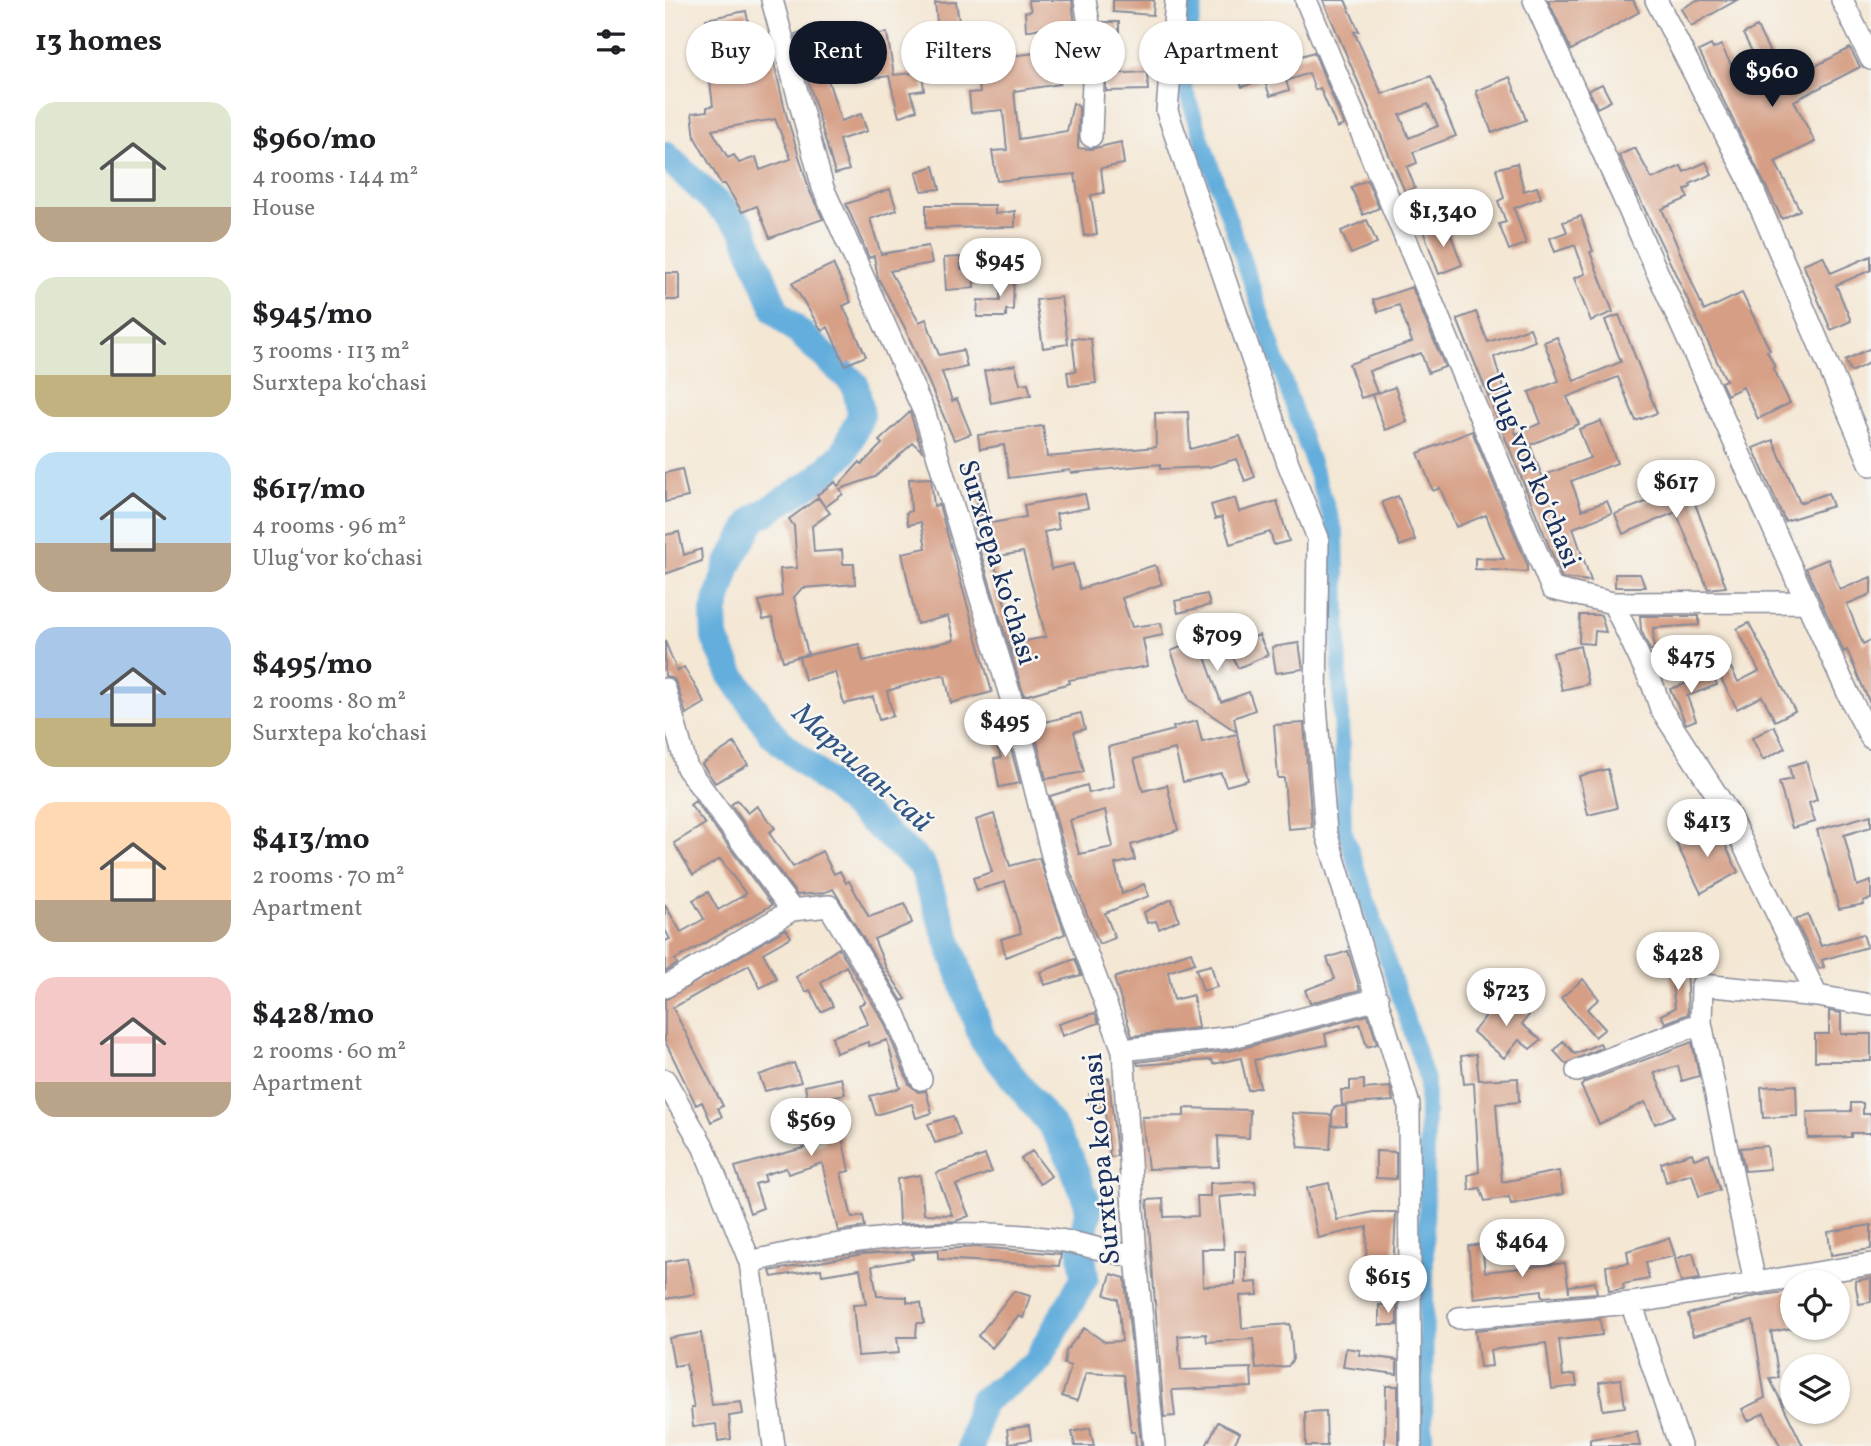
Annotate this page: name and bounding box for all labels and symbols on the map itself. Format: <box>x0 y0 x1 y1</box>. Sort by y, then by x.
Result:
pin: $960 <box>1731 50 1813 109</box>
pin: $1,340 <box>1386 190 1500 249</box>
pin: $945 <box>959 238 1041 298</box>
street label: Ulugʻvor koʻchasi <box>1473 368 1590 574</box>
street label: Surxtepa koʻchasi <box>947 455 1046 670</box>
pin: $617 <box>1635 461 1717 520</box>
pin: $709 <box>1176 614 1258 673</box>
pin: $475 <box>1650 636 1732 695</box>
water label: Маргилан-сай <box>781 693 941 843</box>
pin: $495 <box>964 700 1046 759</box>
pin: $413 <box>1666 800 1748 859</box>
pin: $428 <box>1637 932 1719 992</box>
pin: $723 <box>1465 968 1547 1028</box>
street label: Surxtepa koʻchasi <box>1074 1051 1131 1266</box>
pin: $569 <box>770 1098 852 1158</box>
pin: $464 <box>1481 1220 1563 1279</box>
pin: $615 <box>1347 1256 1429 1315</box>

